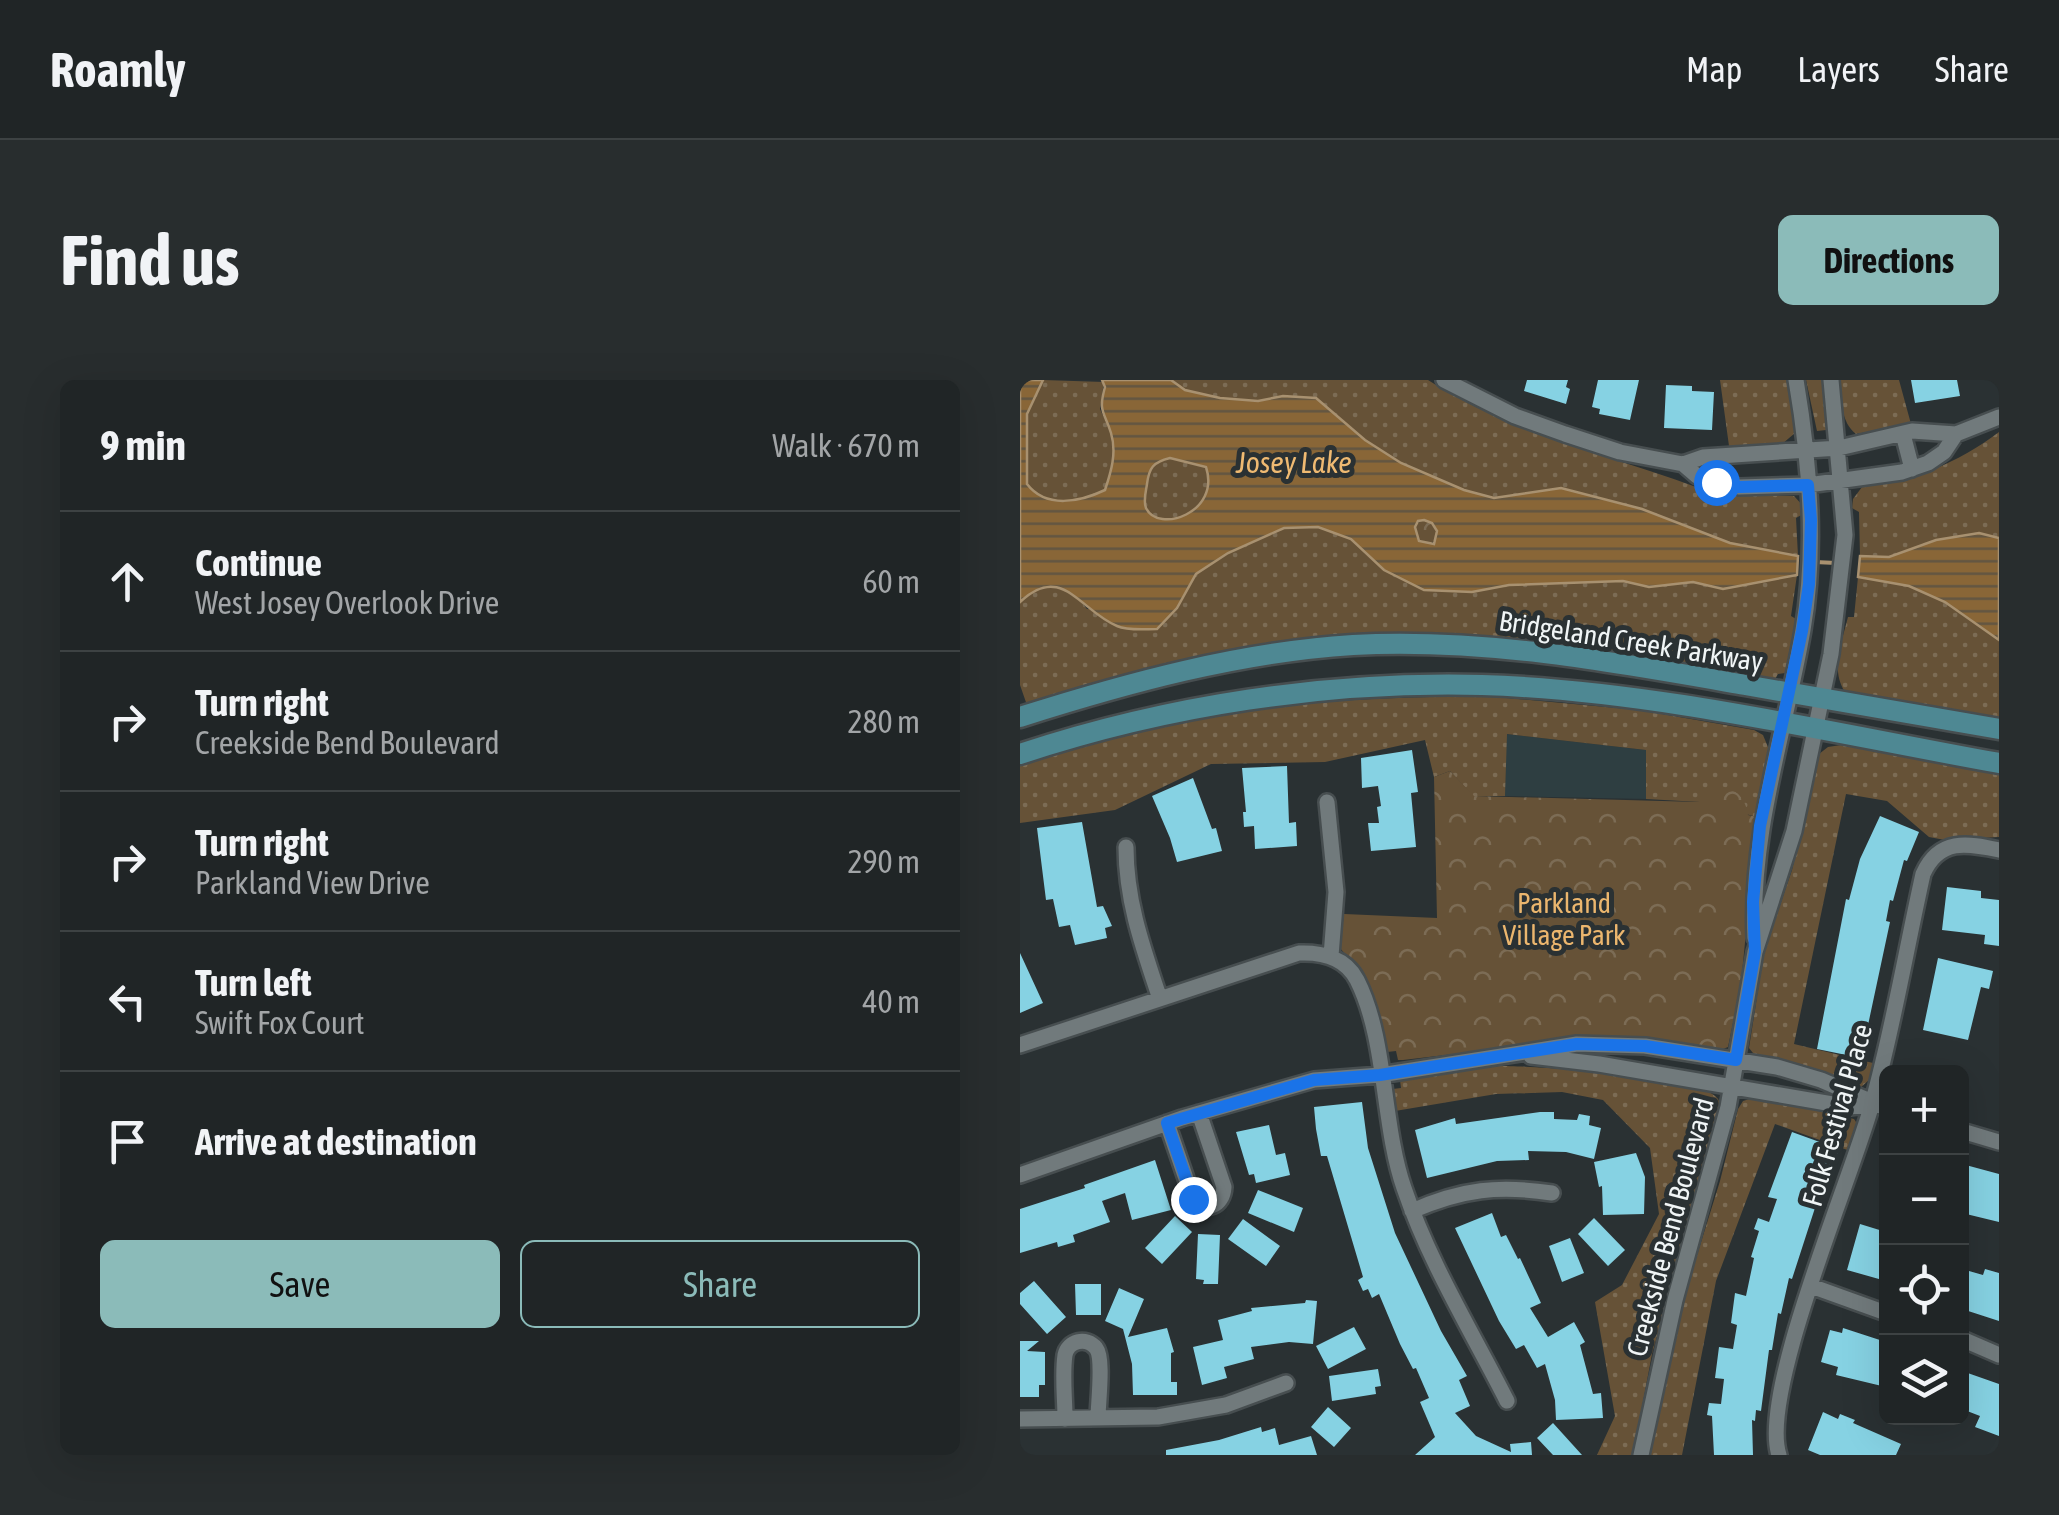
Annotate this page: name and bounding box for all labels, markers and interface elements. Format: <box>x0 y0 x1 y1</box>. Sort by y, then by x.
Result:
text: Roamly <box>50 42 185 97</box>
text: Map <box>1686 49 1742 89</box>
text: Layers <box>1797 49 1880 89</box>
text: Share <box>1935 49 2009 89</box>
button: Directions <box>1778 215 1999 305</box>
text: Find us <box>60 220 240 300</box>
text: 9 min <box>100 421 186 469</box>
text: Walk · 670 m <box>772 427 920 464</box>
water label: Josey Lake <box>1235 445 1352 479</box>
route start <box>1694 460 1740 506</box>
text: Continue <box>195 541 322 584</box>
icon: ahead <box>100 554 155 609</box>
text: 60 m <box>862 563 920 600</box>
text: West Josey Overlook Drive <box>195 584 499 621</box>
street label: Bridgeland Creek Parkway <box>1497 604 1765 678</box>
text: Turn right <box>195 681 329 724</box>
icon: right <box>100 694 155 749</box>
text: 280 m <box>847 703 920 740</box>
text: Creekside Bend Boulevard <box>195 724 500 761</box>
text: Turn right <box>195 821 329 864</box>
icon: right <box>100 834 155 889</box>
text: 290 m <box>847 843 920 880</box>
text: Parkland View Drive <box>195 864 430 901</box>
park label: Parkland Village Park <box>1503 887 1625 951</box>
text: Turn left <box>195 961 311 1004</box>
icon: left <box>100 974 155 1029</box>
text: 40 m <box>862 983 920 1020</box>
text: Swift Fox Court <box>195 1004 365 1041</box>
street label: Folk Festival Place <box>1796 1020 1878 1210</box>
map controls <box>1879 1065 1969 1425</box>
button: + <box>1879 1065 1969 1155</box>
street label: Creekside Bend Boulevard <box>1620 1094 1720 1360</box>
icon: arrive <box>100 1114 155 1169</box>
text: Arrive at destination <box>195 1120 477 1163</box>
button: − <box>1879 1155 1969 1245</box>
route end <box>1171 1177 1217 1223</box>
button: Save <box>100 1240 500 1328</box>
button: Share <box>520 1240 920 1328</box>
button: locate <box>1879 1245 1969 1335</box>
button: layers <box>1879 1335 1969 1425</box>

